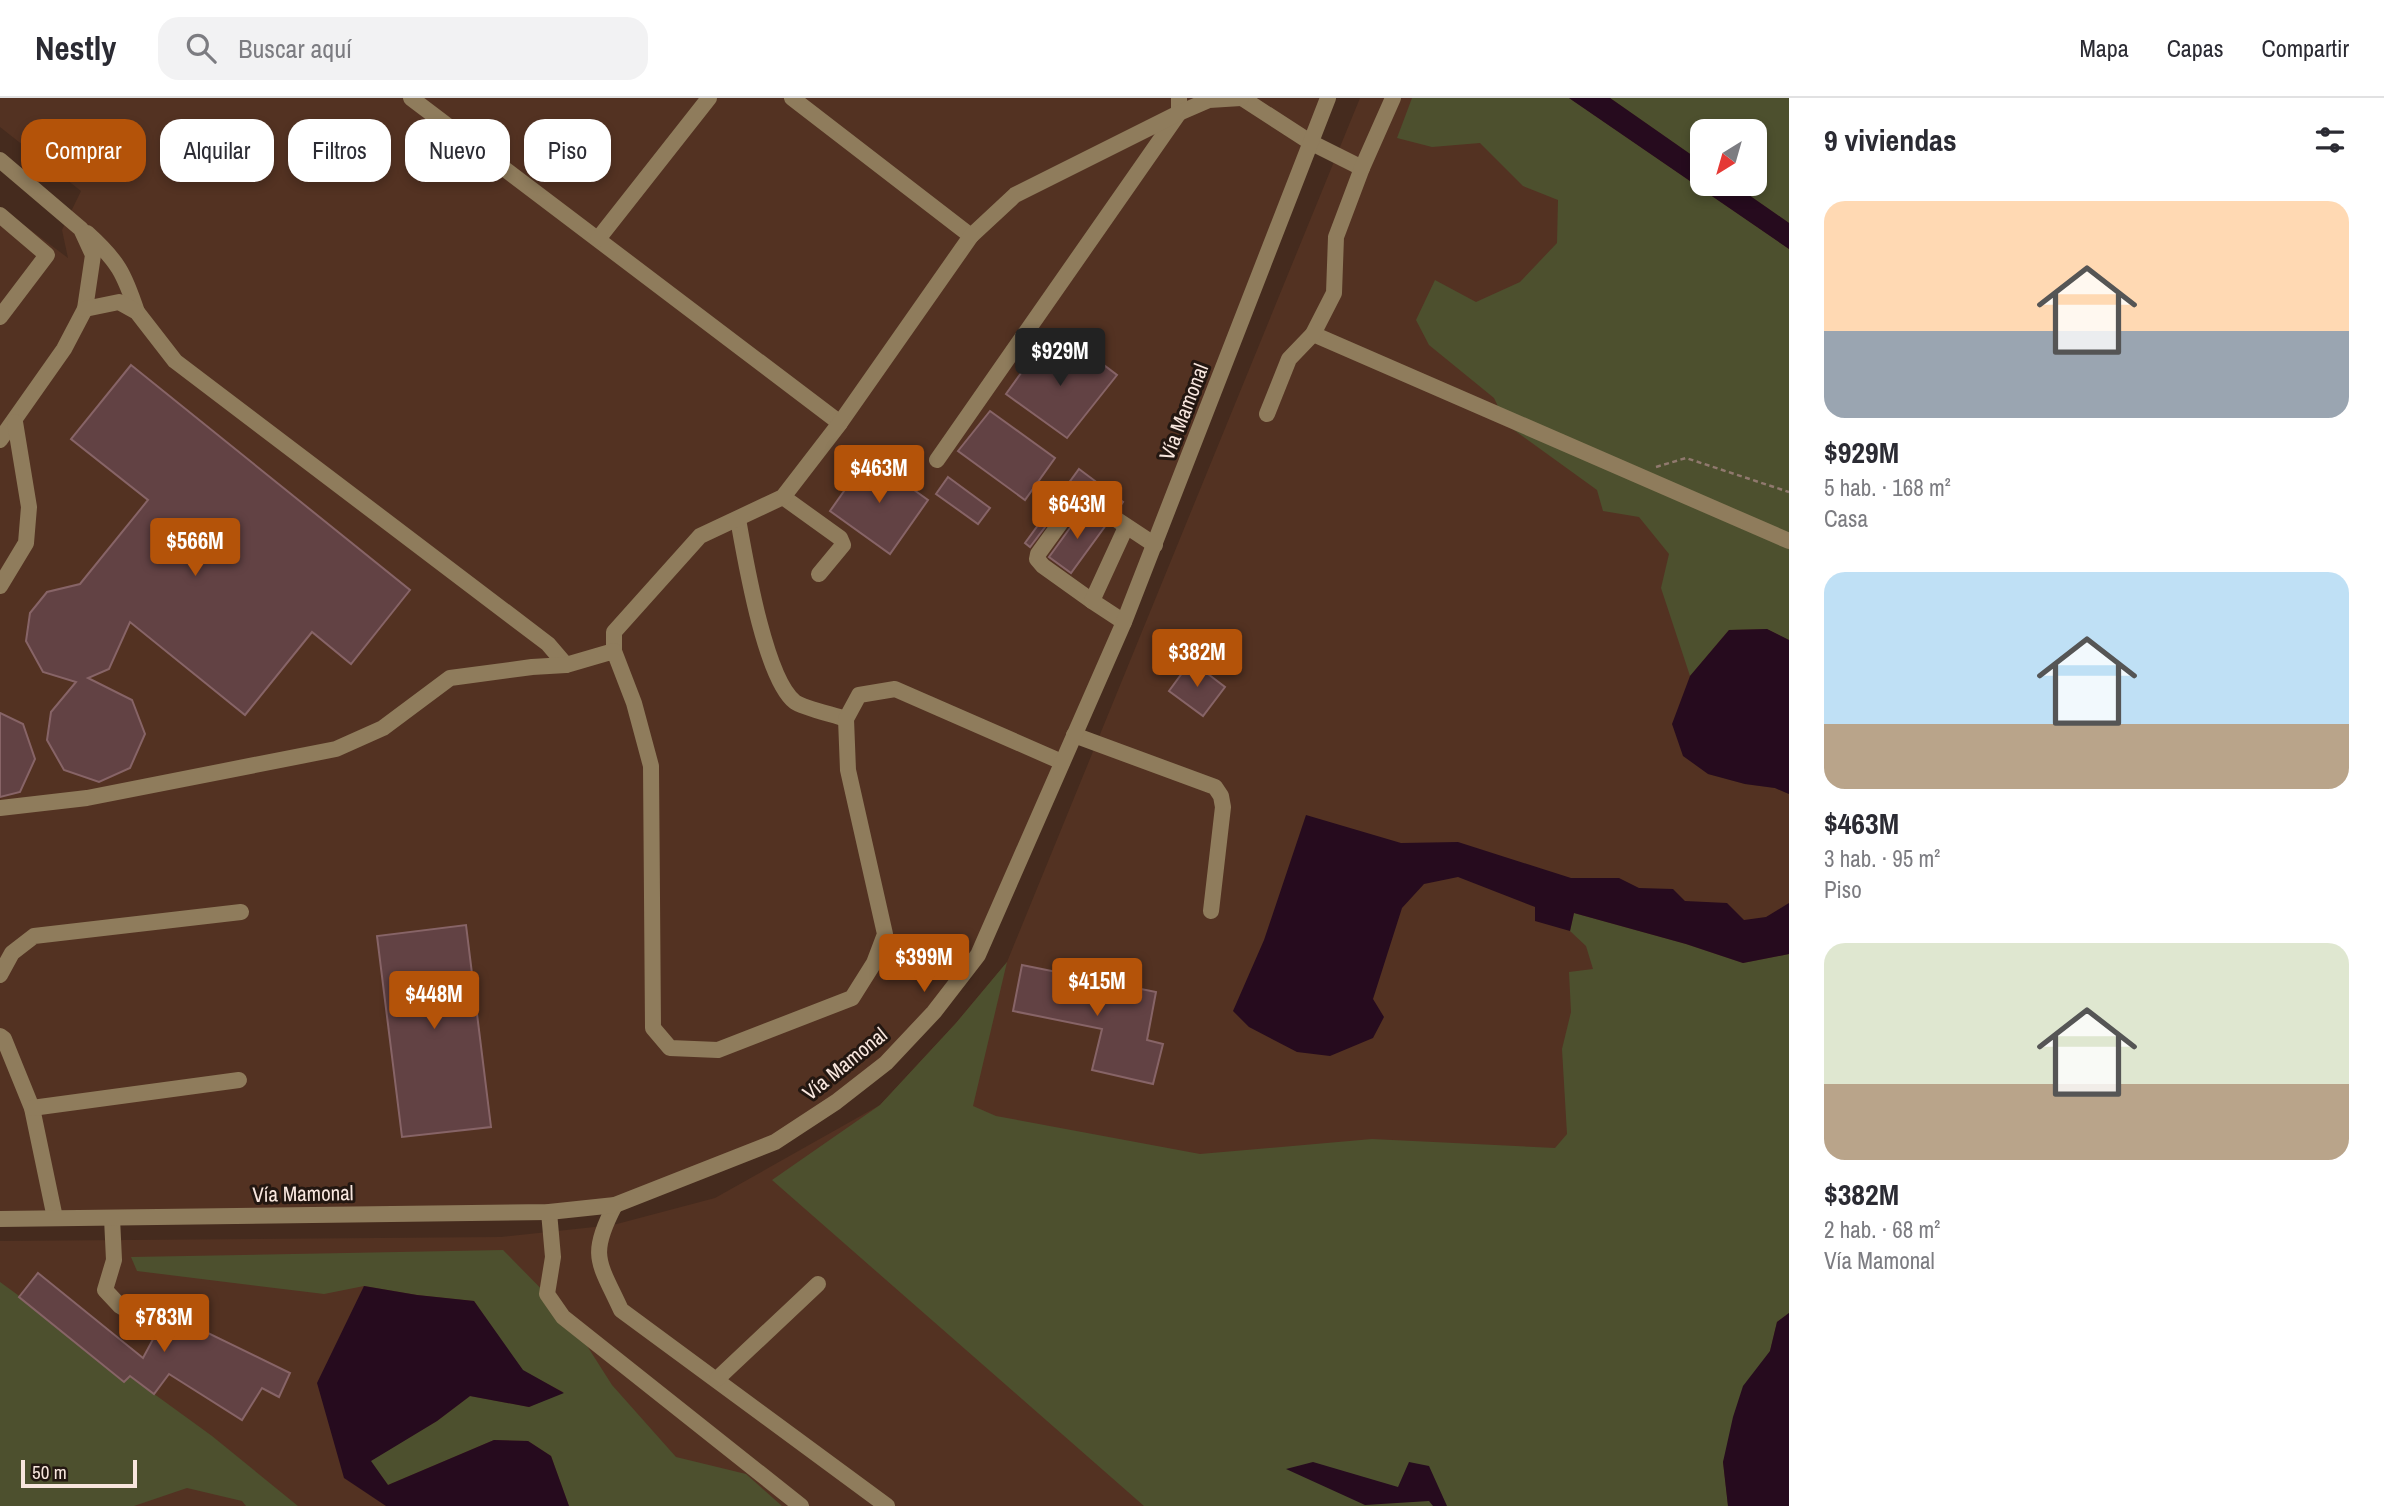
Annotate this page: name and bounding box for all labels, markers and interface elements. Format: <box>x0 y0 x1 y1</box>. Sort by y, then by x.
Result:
search box <box>158 17 648 80</box>
text: Nestly <box>35 26 116 70</box>
icon: search <box>182 29 220 67</box>
text: Buscar aquí <box>238 31 352 66</box>
text: Mapa <box>2079 32 2129 64</box>
text: Capas <box>2167 32 2224 64</box>
text: Compartir <box>2262 32 2349 64</box>
chip: Comprar <box>21 119 146 182</box>
chip: Alquilar <box>160 119 274 182</box>
chip: Filtros <box>288 119 391 182</box>
chip: Nuevo <box>405 119 510 182</box>
chip: Piso <box>524 119 611 182</box>
north arrow <box>1690 119 1768 196</box>
map controls <box>1690 119 1767 196</box>
text: 9 viviendas <box>1824 120 1957 160</box>
icon: filters <box>2311 121 2349 159</box>
icon: home <box>2024 247 2150 373</box>
pin: $929M <box>1011 328 1109 388</box>
text: $929M <box>1031 335 1089 366</box>
street label: Vía Mamonal <box>1152 359 1215 464</box>
text: $929M <box>1824 432 1899 472</box>
pin: $463M <box>830 446 928 505</box>
text: $463M <box>850 452 908 483</box>
text: 5 hab. · 168 m² <box>1824 472 1951 503</box>
pin: $643M <box>1028 482 1126 541</box>
text: $643M <box>1048 488 1106 519</box>
text: Casa <box>1824 503 1868 534</box>
pin: $566M <box>146 518 244 578</box>
text: $566M <box>166 525 224 556</box>
icon: home <box>2024 618 2150 744</box>
pin: $382M <box>1148 630 1246 689</box>
text: $382M <box>1168 636 1226 667</box>
text: $463M <box>1824 803 1899 843</box>
text: 3 hab. · 95 m² <box>1824 843 1940 874</box>
text: Piso <box>1824 874 1862 905</box>
pin: $399M <box>875 934 973 994</box>
text: $399M <box>895 941 953 972</box>
pin: $415M <box>1048 958 1146 1018</box>
text: $415M <box>1068 965 1126 996</box>
pin: $448M <box>385 972 483 1031</box>
text: $448M <box>405 978 463 1009</box>
icon: home <box>2024 989 2150 1115</box>
street label: Vía Mamonal <box>796 1021 893 1107</box>
text: $382M <box>1824 1174 1899 1214</box>
street label: Vía Mamonal <box>252 1178 354 1209</box>
text: 2 hab. · 68 m² <box>1824 1214 1940 1245</box>
text: Vía Mamonal <box>1824 1245 1935 1276</box>
pin: $783M <box>115 1294 213 1354</box>
text: $783M <box>135 1301 193 1332</box>
scale bar <box>21 1457 136 1489</box>
text: 50 m <box>32 1459 67 1485</box>

